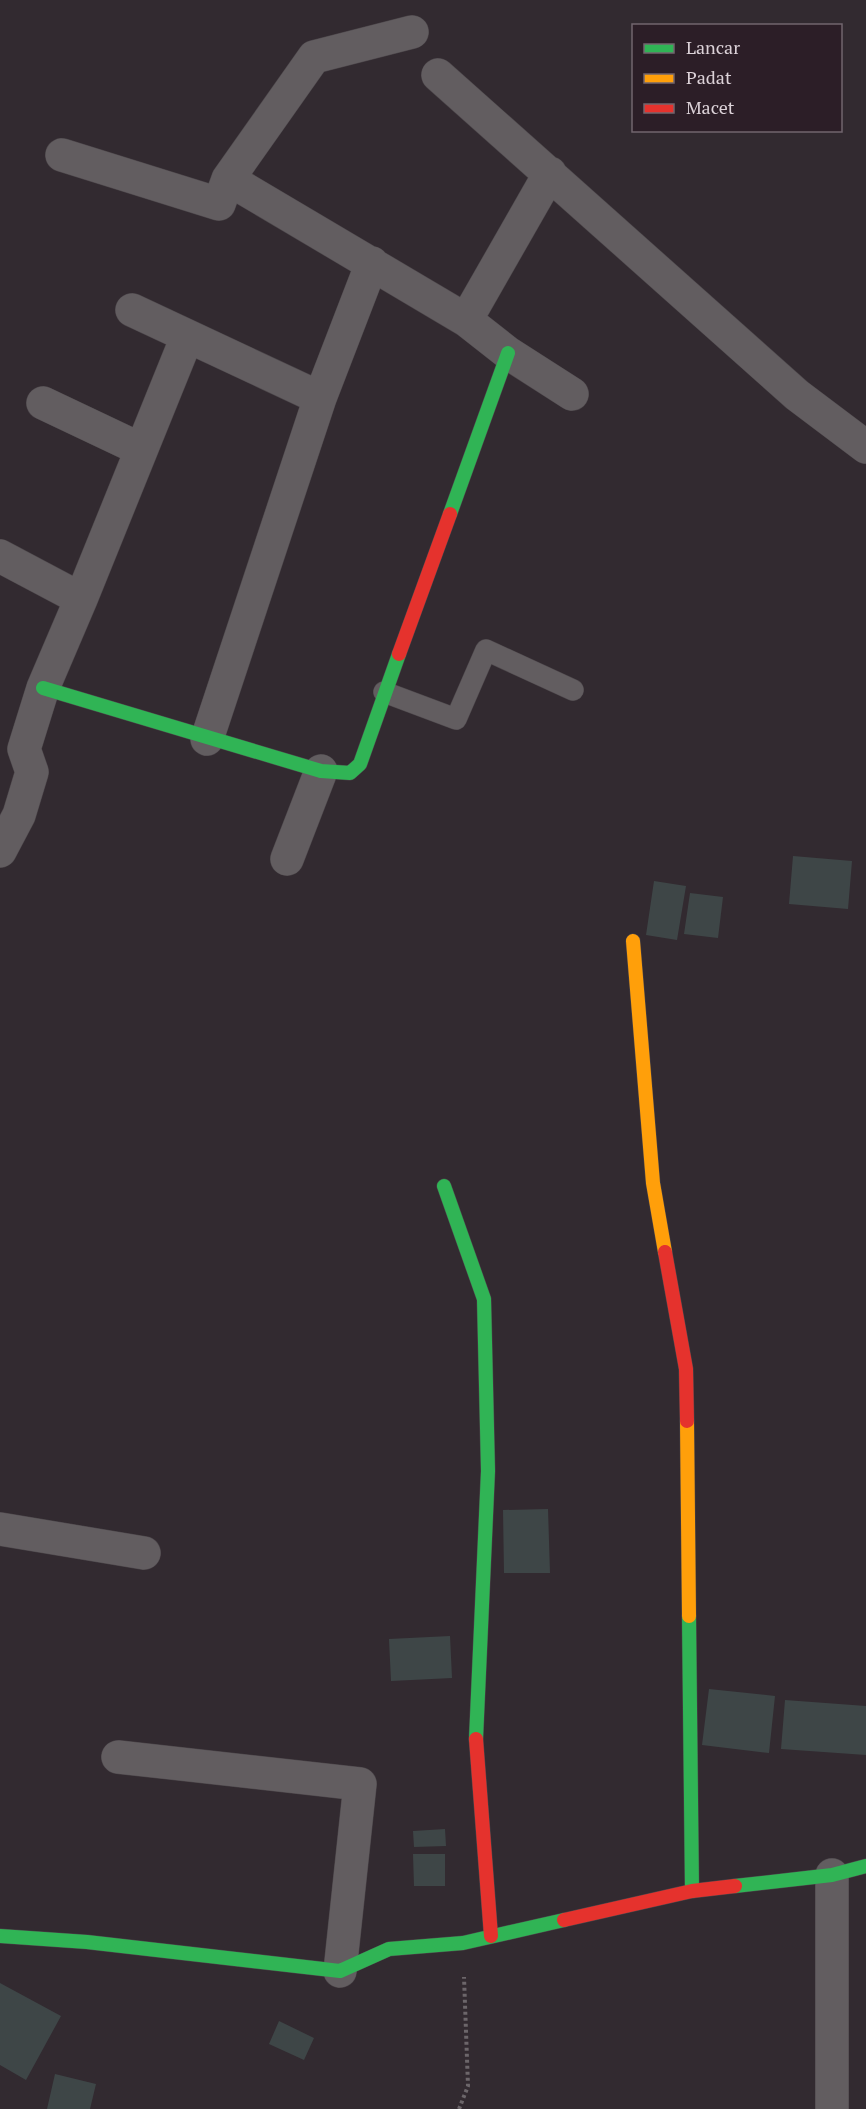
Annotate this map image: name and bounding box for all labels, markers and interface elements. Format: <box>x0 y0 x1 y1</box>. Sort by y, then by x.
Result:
legend <box>632 24 842 132</box>
text: Lancar <box>686 35 740 59</box>
text: Padat <box>686 65 732 89</box>
text: Macet <box>686 95 735 119</box>

